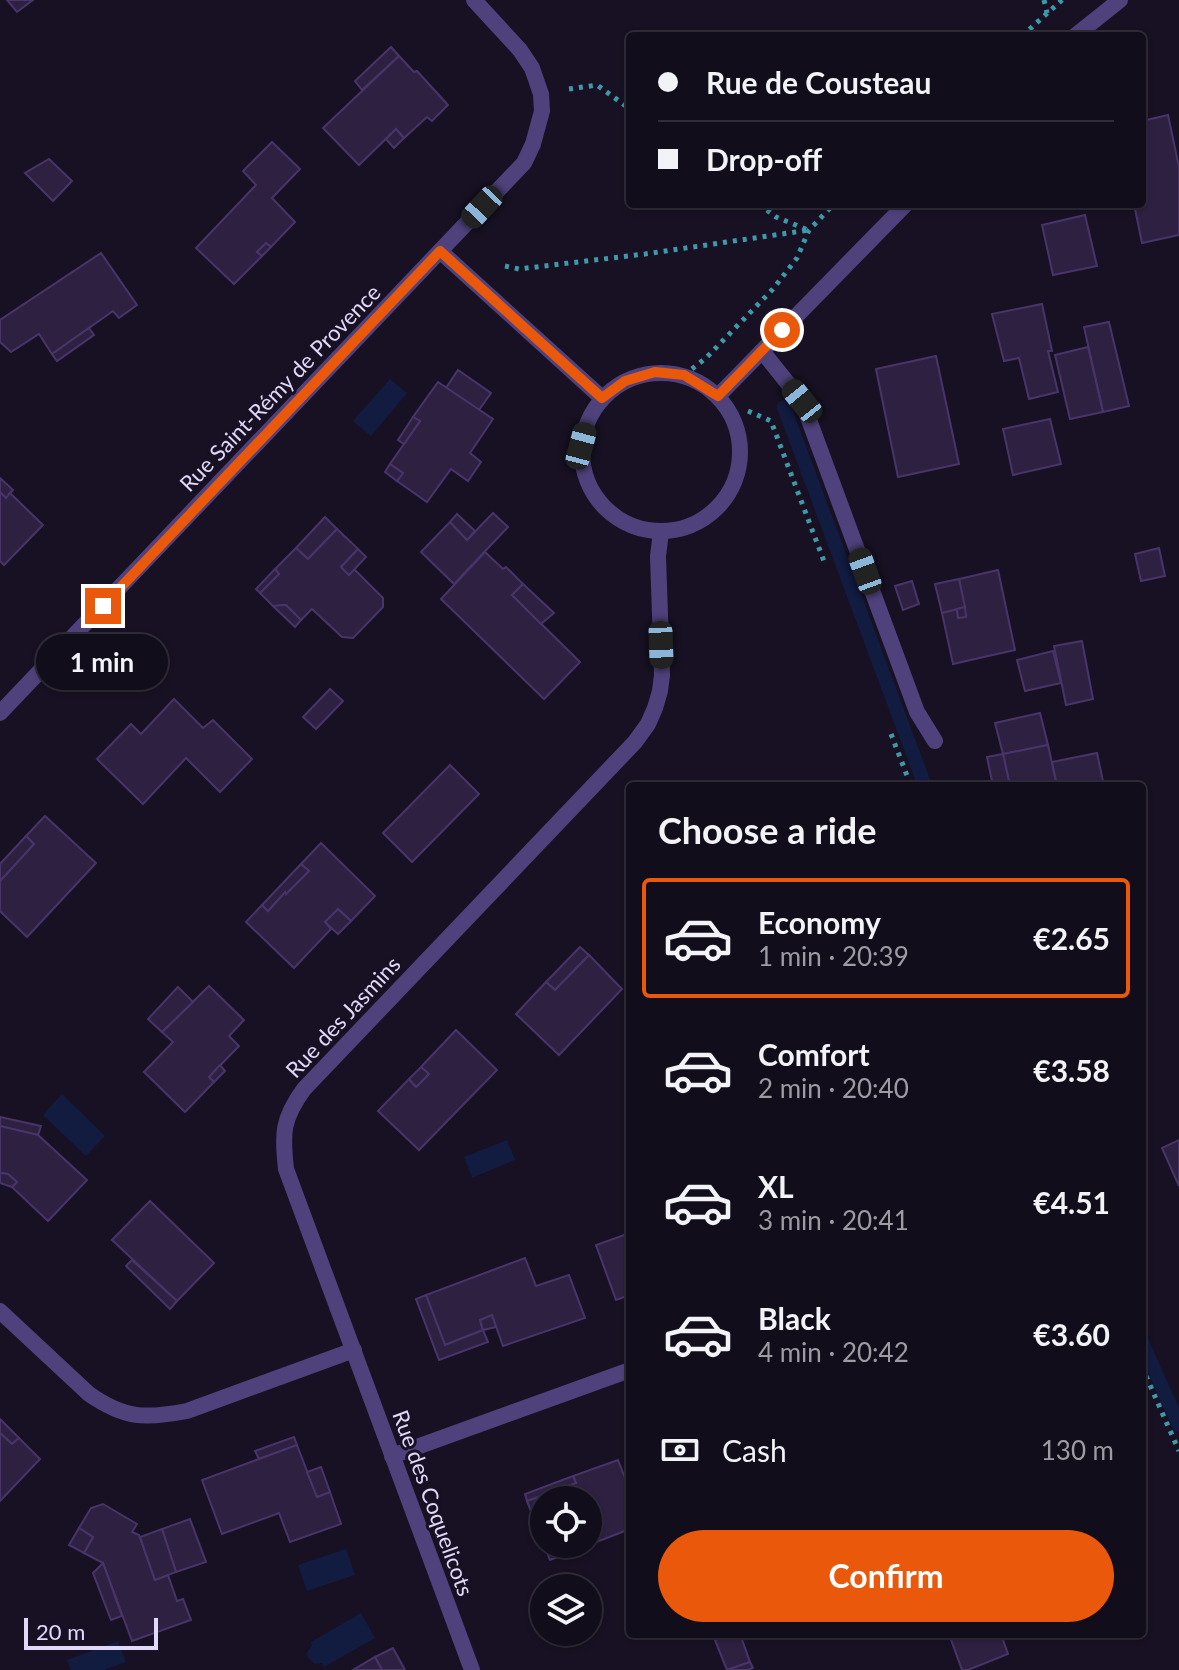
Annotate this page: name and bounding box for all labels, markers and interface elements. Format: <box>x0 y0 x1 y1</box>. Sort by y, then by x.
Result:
text: Rue de Cousteau <box>706 64 931 100</box>
text: Drop-off <box>706 141 822 177</box>
car <box>457 181 507 233</box>
street label: Rue Saint-Rémy de Provence <box>174 279 386 497</box>
route start <box>764 312 800 348</box>
car <box>778 375 826 427</box>
car <box>563 420 599 472</box>
car <box>846 544 884 598</box>
route end <box>85 588 121 624</box>
car <box>648 621 674 669</box>
callout: 1 min <box>37 634 169 690</box>
text: 1 min <box>70 646 134 678</box>
text: Choose a ride <box>658 808 877 852</box>
icon: car <box>662 902 734 974</box>
text: Economy <box>758 904 881 940</box>
text: €2.65 <box>1033 920 1110 956</box>
text: 1 min · 20:39 <box>758 940 909 972</box>
street label: Rue des Jasmins <box>280 950 406 1083</box>
icon: car <box>662 1034 734 1106</box>
text: Comfort <box>758 1036 870 1072</box>
text: €3.58 <box>1033 1052 1110 1088</box>
text: 2 min · 20:40 <box>758 1072 909 1104</box>
icon: car <box>662 1166 734 1238</box>
text: XL <box>758 1168 794 1204</box>
text: €4.51 <box>1033 1184 1110 1220</box>
text: 3 min · 20:41 <box>758 1204 909 1236</box>
icon: car <box>662 1298 734 1370</box>
text: Black <box>758 1300 831 1336</box>
text: €3.60 <box>1033 1316 1110 1352</box>
text: 4 min · 20:42 <box>758 1336 909 1368</box>
street label: Rue des Coquelicots <box>387 1406 480 1599</box>
icon: cash <box>658 1428 702 1472</box>
text: Cash <box>722 1432 787 1468</box>
text: 130 m <box>1041 1434 1114 1466</box>
map controls <box>530 1486 602 1646</box>
button: locate <box>530 1486 602 1558</box>
button: Confirm <box>658 1530 1114 1622</box>
button: layers <box>530 1574 602 1646</box>
scale bar <box>24 1614 158 1650</box>
text: 20 m <box>36 1618 85 1645</box>

